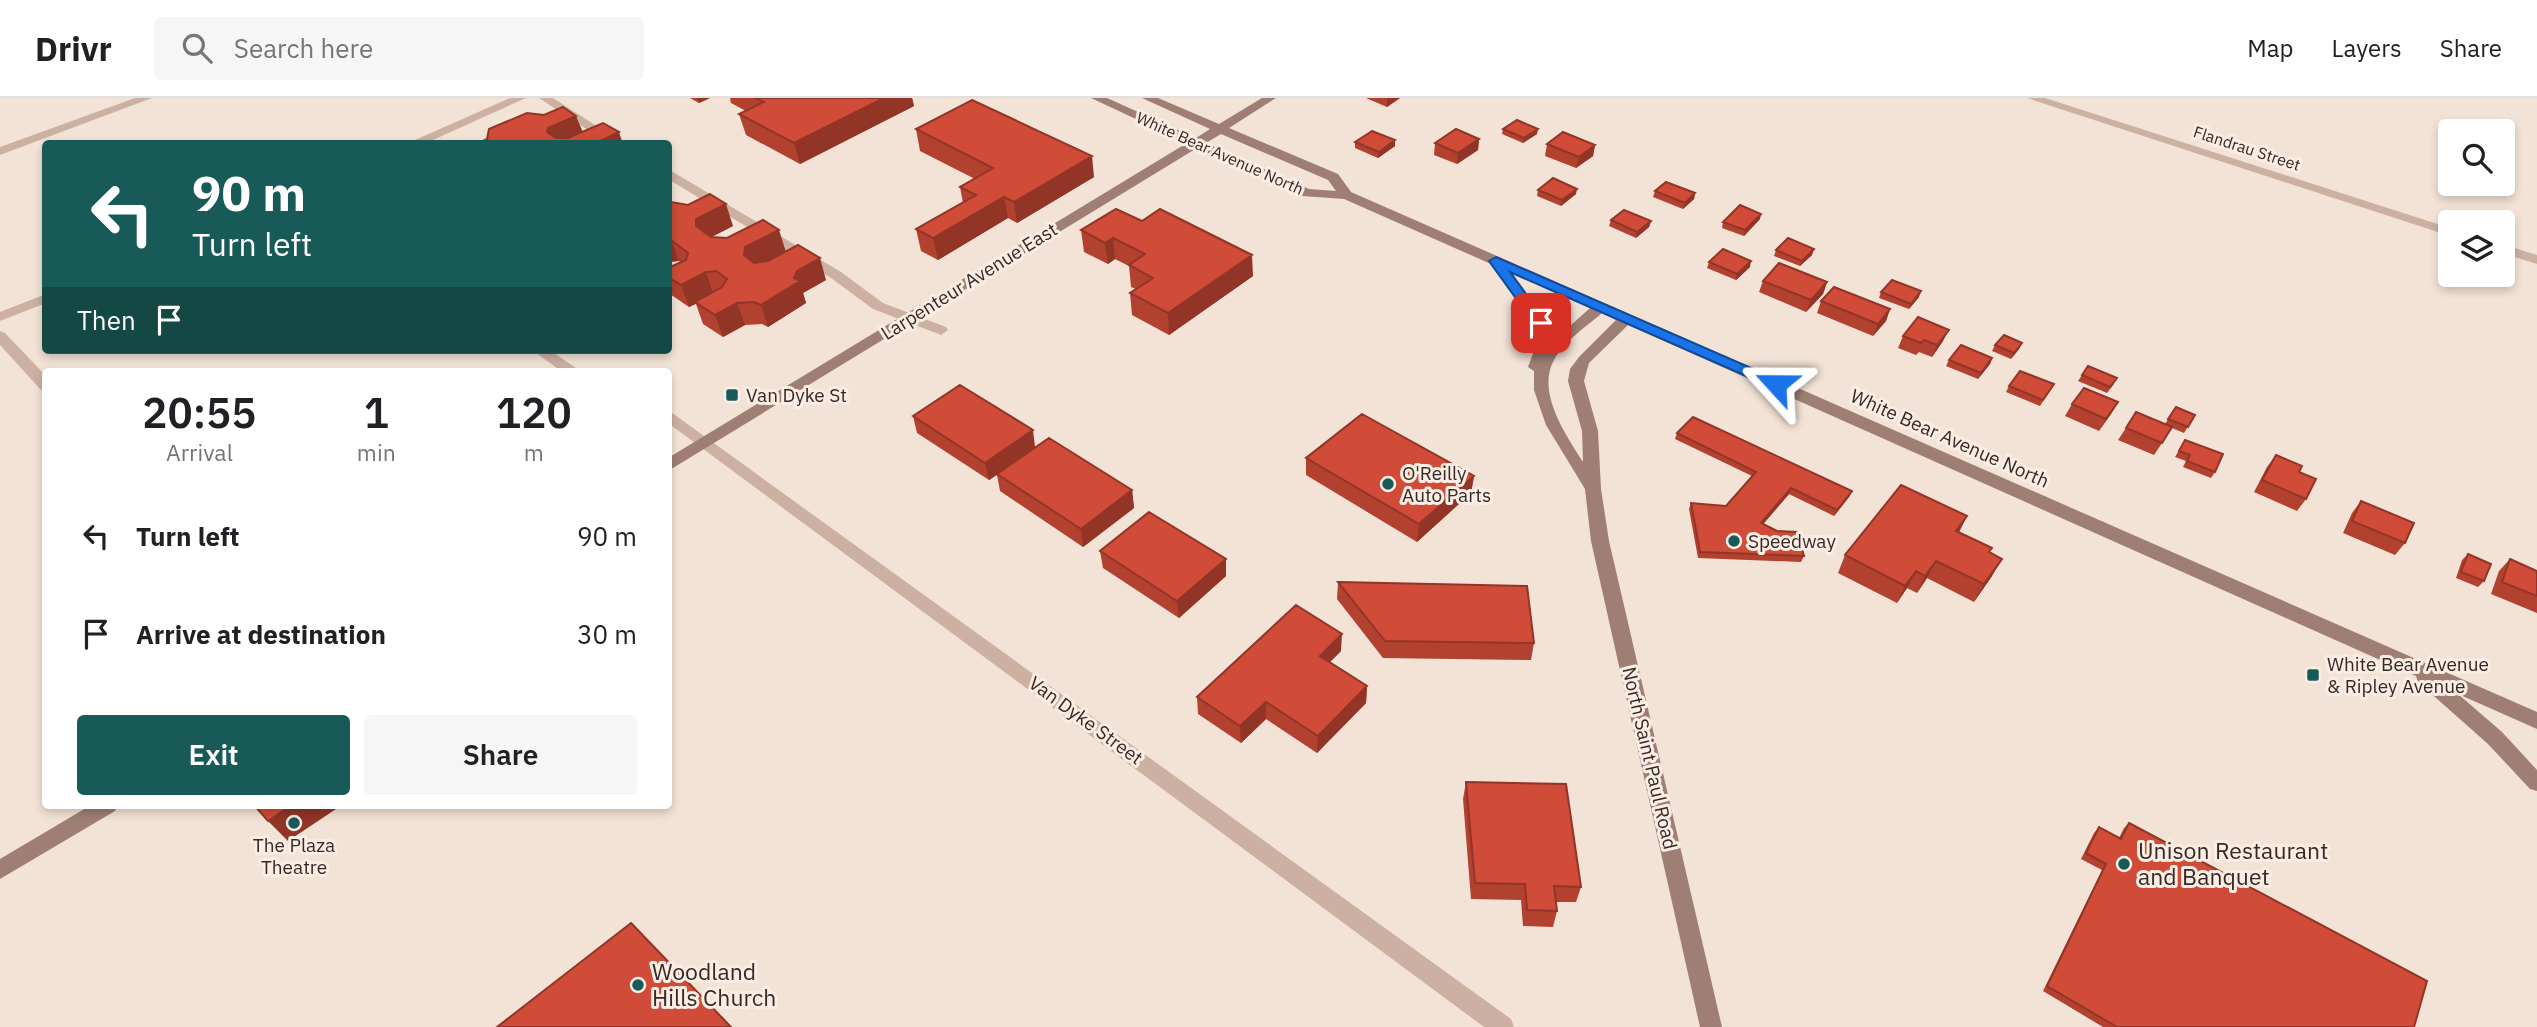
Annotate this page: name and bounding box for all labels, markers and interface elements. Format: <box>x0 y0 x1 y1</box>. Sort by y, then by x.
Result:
search box <box>154 17 644 80</box>
text: Drivr <box>35 27 112 70</box>
icon: search <box>178 29 216 67</box>
text: Search here <box>234 31 373 65</box>
text: Map <box>2247 32 2294 64</box>
text: Layers <box>2332 32 2402 64</box>
text: Share <box>2440 32 2502 64</box>
street label: White Bear Avenue North <box>1133 107 1307 199</box>
map controls <box>2438 119 2515 287</box>
button: search <box>2438 119 2515 196</box>
street label: Flandrau Street <box>2191 121 2303 175</box>
text: 90 m <box>192 161 306 224</box>
icon: left <box>77 168 168 259</box>
button: layers <box>2438 210 2515 287</box>
street label: Larpenteur Avenue East <box>877 217 1061 345</box>
text: Turn left <box>192 223 312 265</box>
pin <box>1511 293 1571 353</box>
icon: arrive <box>150 301 188 339</box>
text: Then <box>77 303 136 337</box>
icon: arrive <box>1522 304 1560 342</box>
position arrow <box>1739 347 1813 421</box>
place label: Van Dyke St <box>746 383 847 407</box>
street label: White Bear Avenue North <box>1847 383 2053 493</box>
text: 20:55 <box>142 385 257 440</box>
text: 1 <box>364 385 389 440</box>
text: 120 <box>496 385 572 440</box>
marker: Van Dyke St <box>724 387 740 403</box>
text: Arrival <box>166 437 233 467</box>
text: min <box>357 437 396 467</box>
text: m <box>524 437 544 467</box>
place label: O'Reilly Auto Parts <box>1402 461 1491 507</box>
marker: O'Reilly Auto Parts <box>1380 476 1396 492</box>
icon: left <box>77 517 115 555</box>
text: Turn left <box>136 519 239 553</box>
text: 90 m <box>577 519 637 553</box>
place label: Speedway <box>1748 529 1836 553</box>
marker: Speedway <box>1726 533 1742 549</box>
icon: arrive <box>77 615 115 653</box>
text: Arrive at destination <box>136 617 386 651</box>
text: 30 m <box>577 617 637 651</box>
place label: White Bear Avenue & Ripley Avenue <box>2327 652 2489 698</box>
street label: North Saint Paul Road <box>1617 664 1683 852</box>
marker: White Bear Avenue & Ripley Avenue <box>2305 667 2321 683</box>
street label: Van Dyke Street <box>1024 671 1148 769</box>
button: Exit <box>77 715 350 795</box>
button: Share <box>364 715 637 795</box>
marker: The Plaza Theatre <box>286 815 302 831</box>
place label: The Plaza Theatre <box>253 833 335 879</box>
place label: Unison Restaurant and Banquet <box>2138 835 2328 891</box>
marker: Unison Restaurant and Banquet <box>2116 856 2132 872</box>
place label: Woodland Hills Church <box>652 956 776 1012</box>
marker: Woodland Hills Church <box>630 977 646 993</box>

